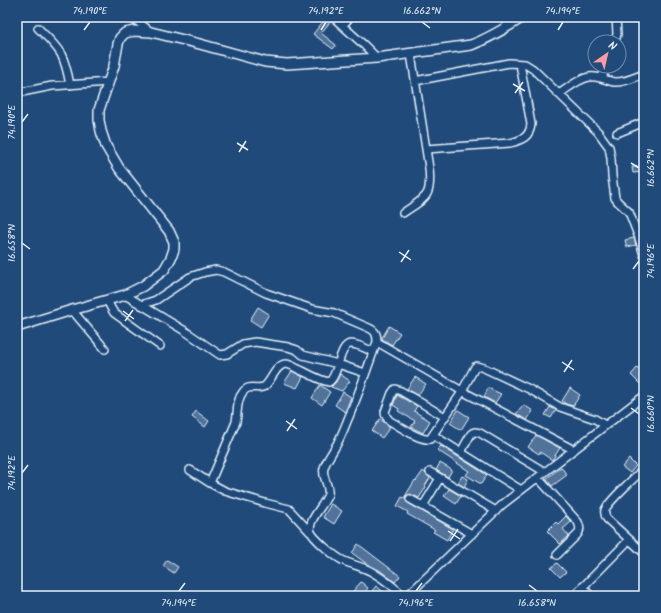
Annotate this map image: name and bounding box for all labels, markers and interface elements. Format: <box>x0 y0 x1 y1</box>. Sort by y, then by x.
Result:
text: 74.190°E <box>73 3 109 19</box>
text: 74.192°E <box>308 3 345 19</box>
text: 16.662°N <box>403 3 441 19</box>
text: 74.194°E <box>545 3 582 19</box>
north arrow <box>587 34 627 74</box>
text: N <box>604 37 620 56</box>
text: 74.190°E <box>4 103 20 139</box>
text: 16.662°N <box>643 149 659 187</box>
text: 16.658°N <box>4 224 20 262</box>
text: 74.196°E <box>643 242 659 279</box>
text: 16.660°N <box>643 395 659 433</box>
text: 74.192°E <box>4 454 20 491</box>
text: 74.194°E <box>161 595 198 611</box>
text: 74.196°E <box>398 595 435 611</box>
text: 16.658°N <box>518 595 556 611</box>

